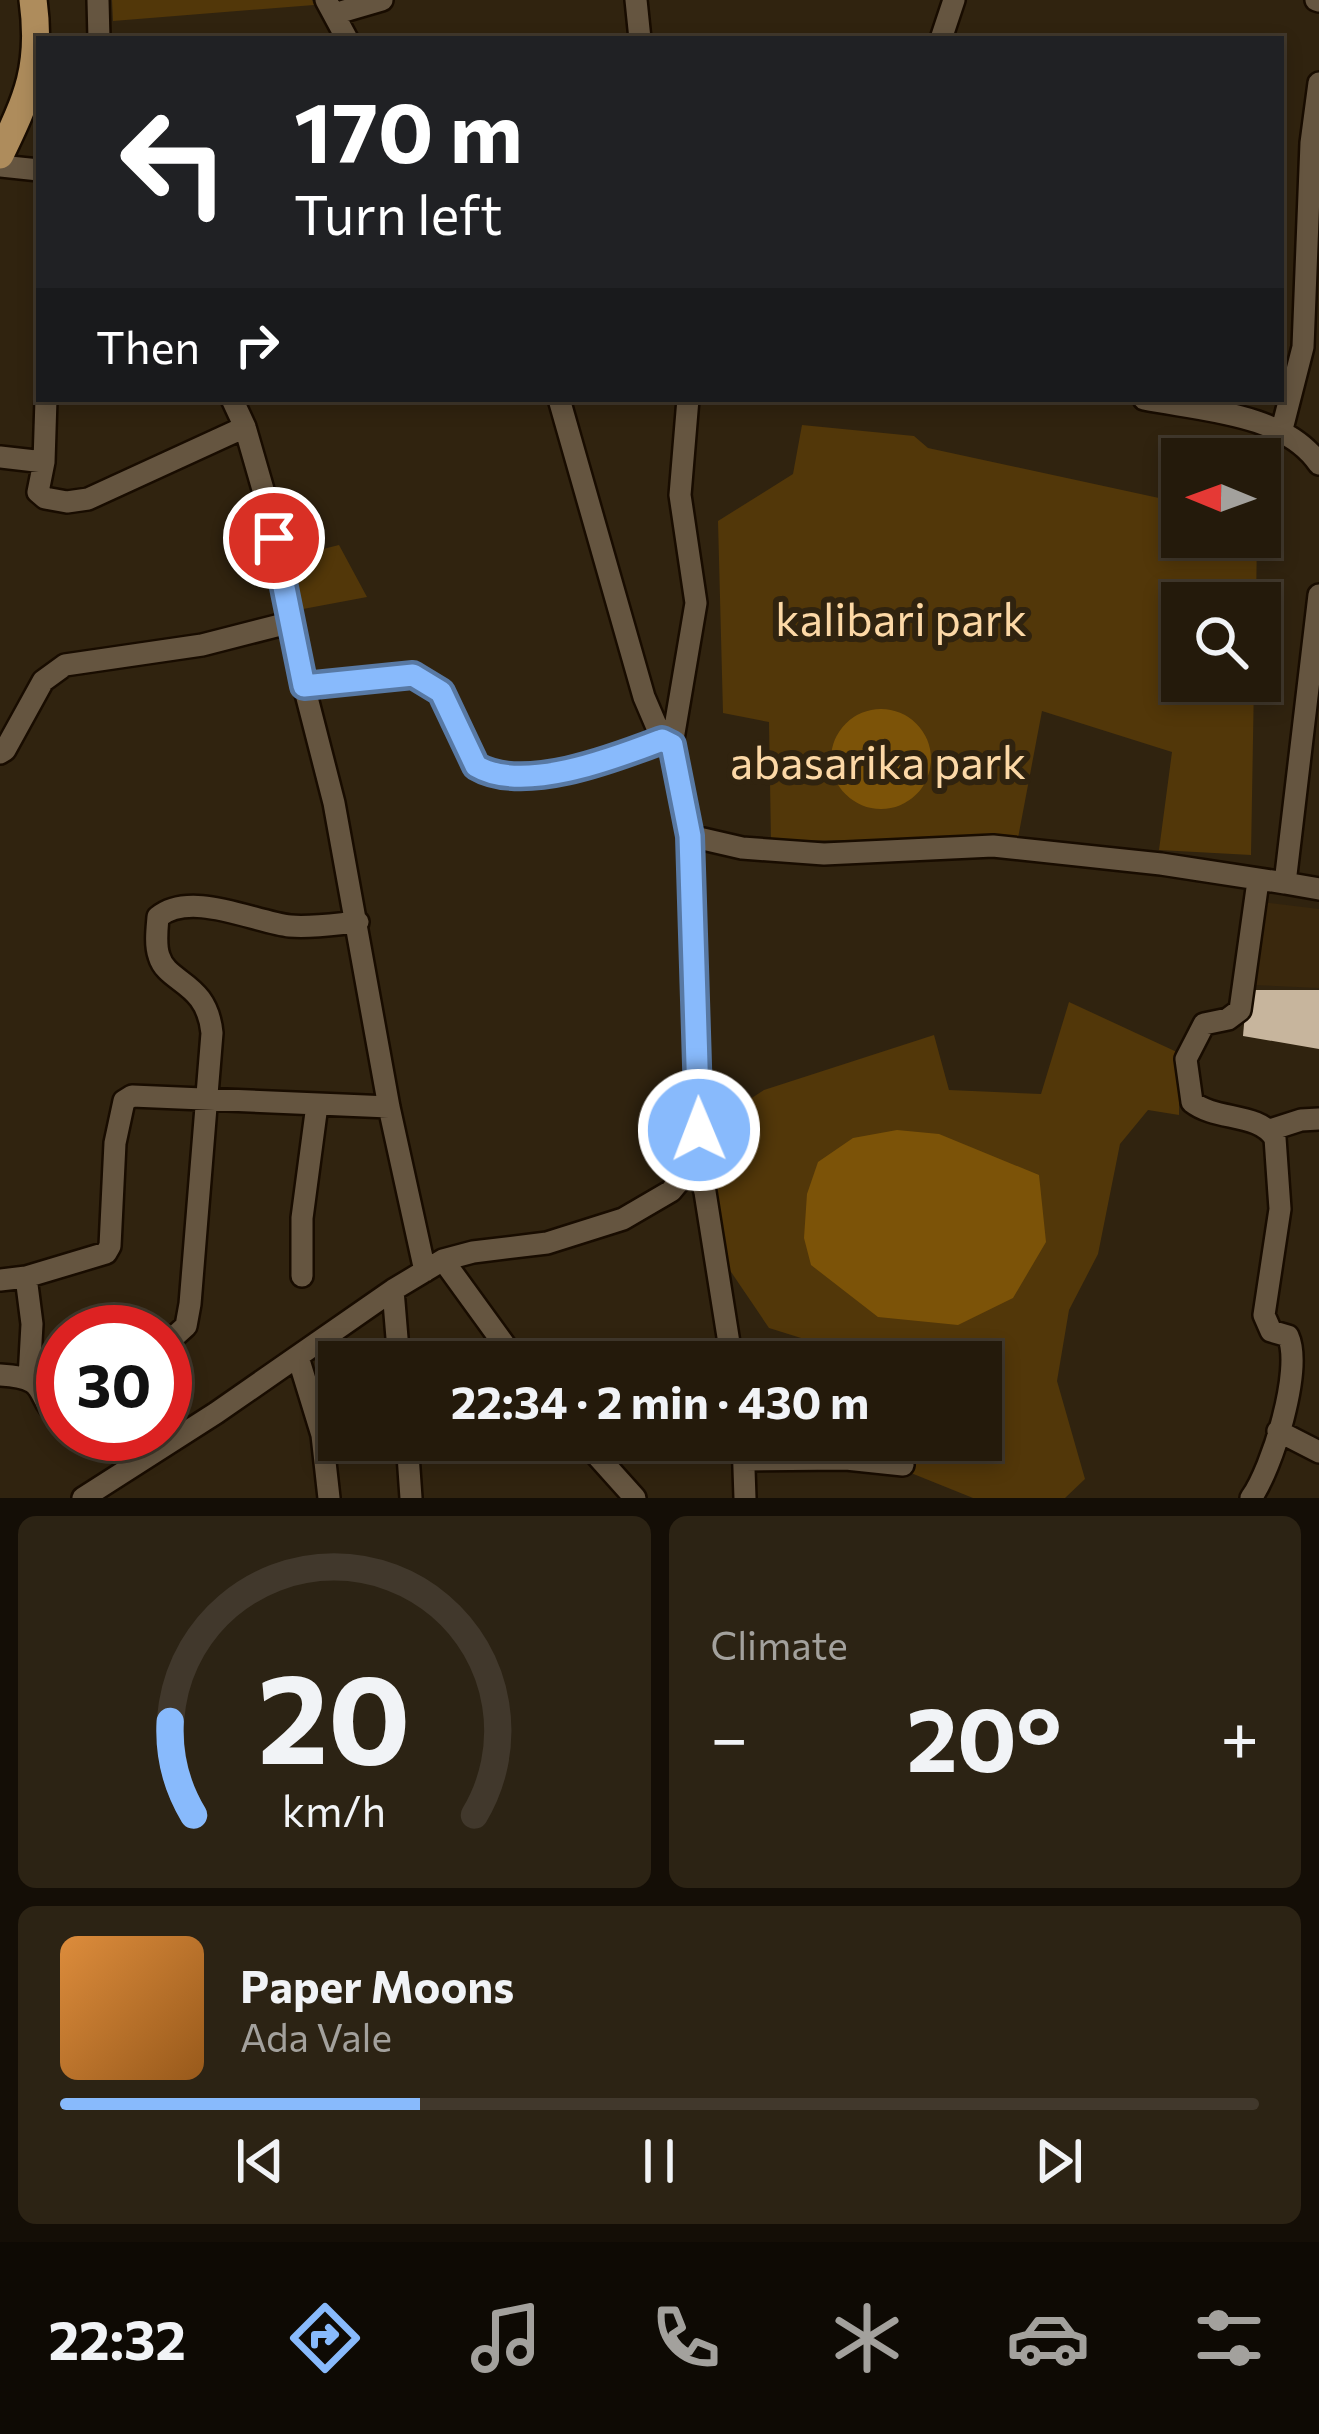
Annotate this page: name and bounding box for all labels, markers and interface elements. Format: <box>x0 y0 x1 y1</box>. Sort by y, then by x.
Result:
text: 170 m <box>294 78 523 180</box>
icon: left <box>96 84 252 240</box>
text: Turn left <box>294 180 502 246</box>
icon: right <box>224 312 290 378</box>
text: Then <box>96 318 200 373</box>
north arrow <box>1161 438 1281 558</box>
map controls <box>1161 438 1281 702</box>
pin <box>223 487 325 589</box>
icon: arrive <box>241 505 307 571</box>
button: search <box>1161 582 1281 702</box>
park label: kalibari park <box>775 590 1027 645</box>
park label: abasarika park <box>730 733 1026 788</box>
position arrow <box>636 1067 762 1193</box>
speed limit sign: 30 <box>36 1305 192 1461</box>
text: 22:34 · 2 min · 430 m <box>451 1373 869 1428</box>
text: Climate <box>711 1620 848 1668</box>
text: 20 <box>258 1637 411 1790</box>
text: 20° <box>906 1680 1062 1791</box>
text: − <box>711 1695 748 1776</box>
text: + <box>1220 1695 1259 1776</box>
text: km/h <box>282 1783 386 1836</box>
text: Paper Moons <box>240 1957 514 2012</box>
text: Ada Vale <box>240 2012 392 2060</box>
icon: previous <box>227 2128 293 2194</box>
icon: pause <box>626 2128 692 2194</box>
icon: next <box>1026 2128 1092 2194</box>
icon: directions <box>283 2296 367 2380</box>
icon: music <box>464 2296 548 2380</box>
icon: phone <box>644 2296 728 2380</box>
icon: climate <box>825 2296 909 2380</box>
icon: car <box>1006 2296 1090 2380</box>
icon: filters <box>1187 2296 1271 2380</box>
text: 22:32 <box>48 2305 186 2371</box>

